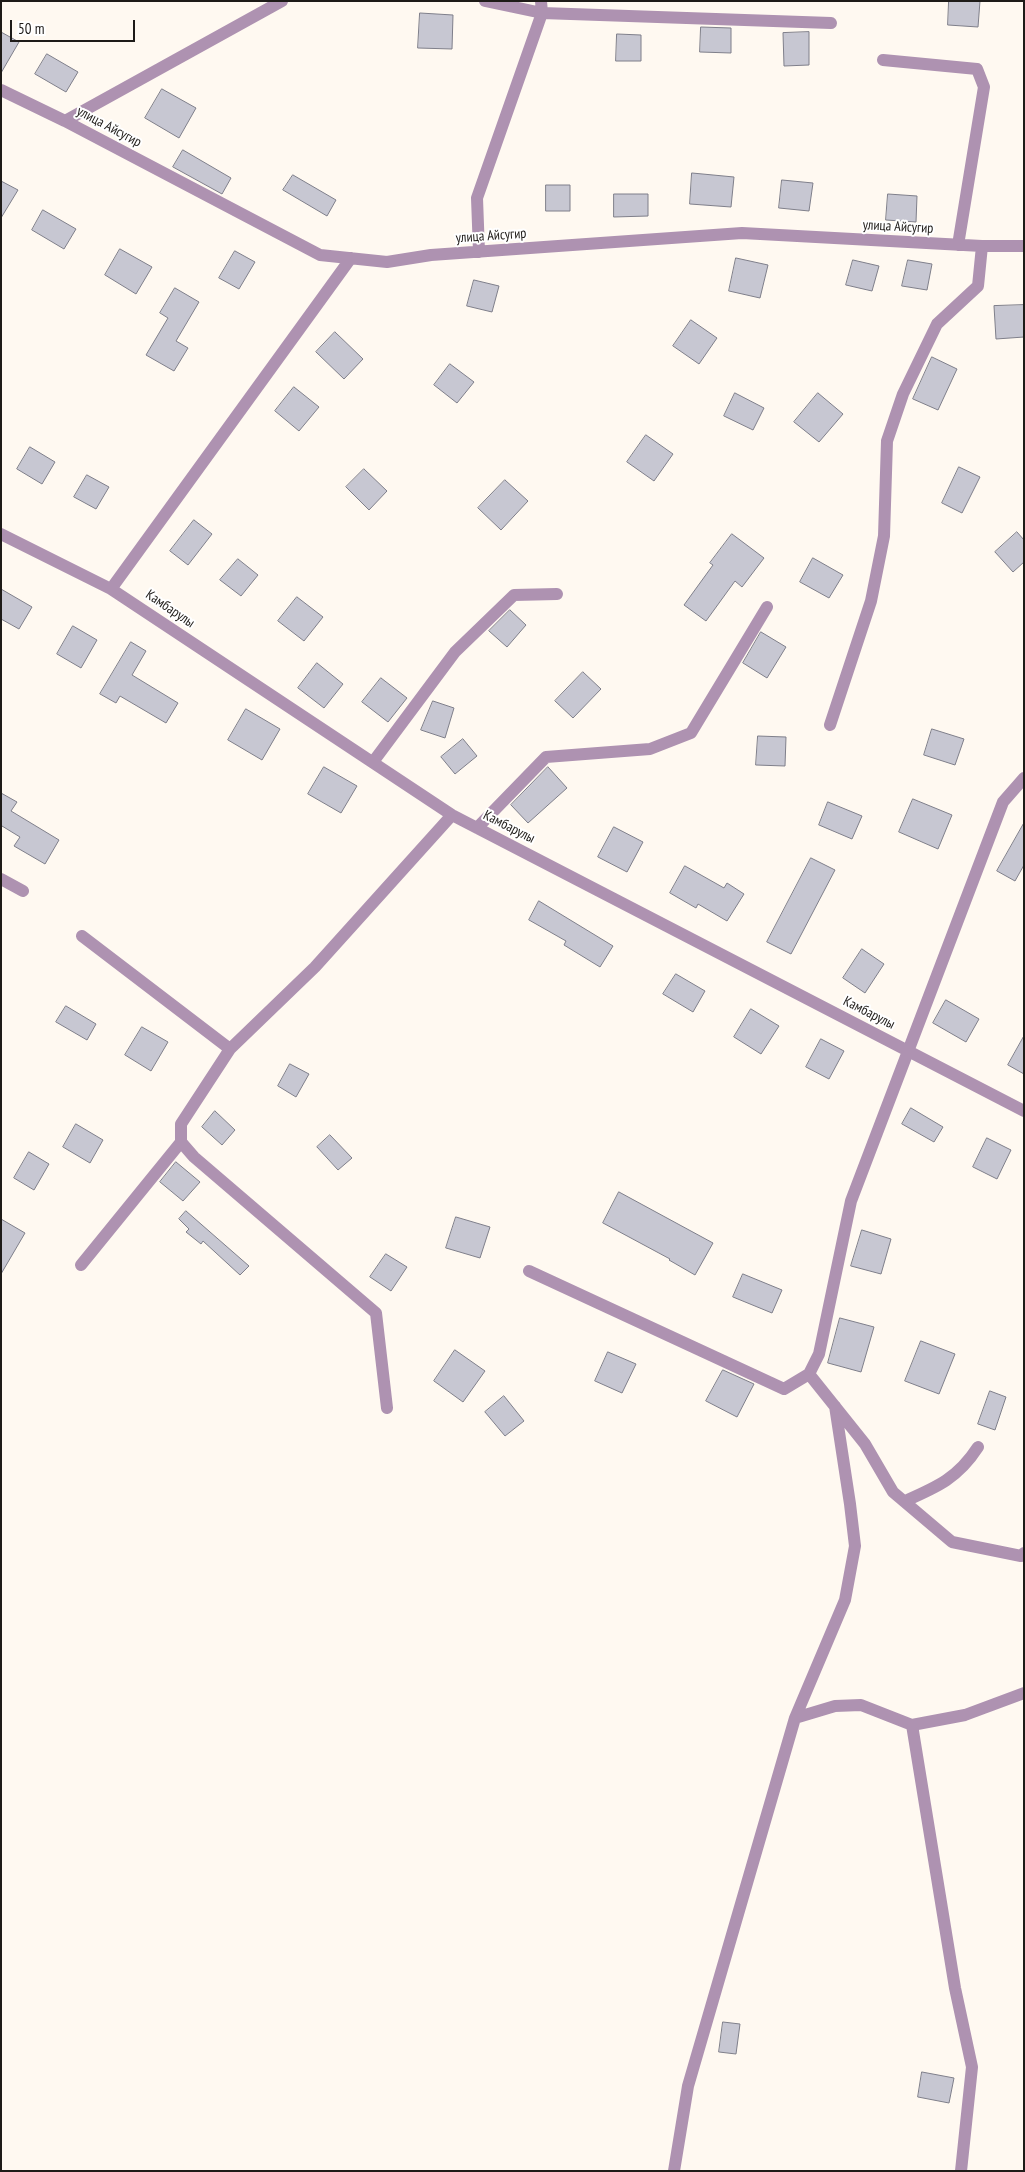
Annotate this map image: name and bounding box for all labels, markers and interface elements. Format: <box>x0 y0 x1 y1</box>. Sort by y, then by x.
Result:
scale bar <box>12 10 138 42</box>
text: 50 m <box>18 19 44 38</box>
street label: улица Айсугир <box>74 103 144 151</box>
street label: улица Айсугир <box>862 217 934 237</box>
street label: улица Айсугир <box>455 225 527 247</box>
street label: Камбарулы <box>142 586 198 632</box>
street label: Камбарулы <box>480 807 538 847</box>
street label: Камбарулы <box>840 993 898 1033</box>

